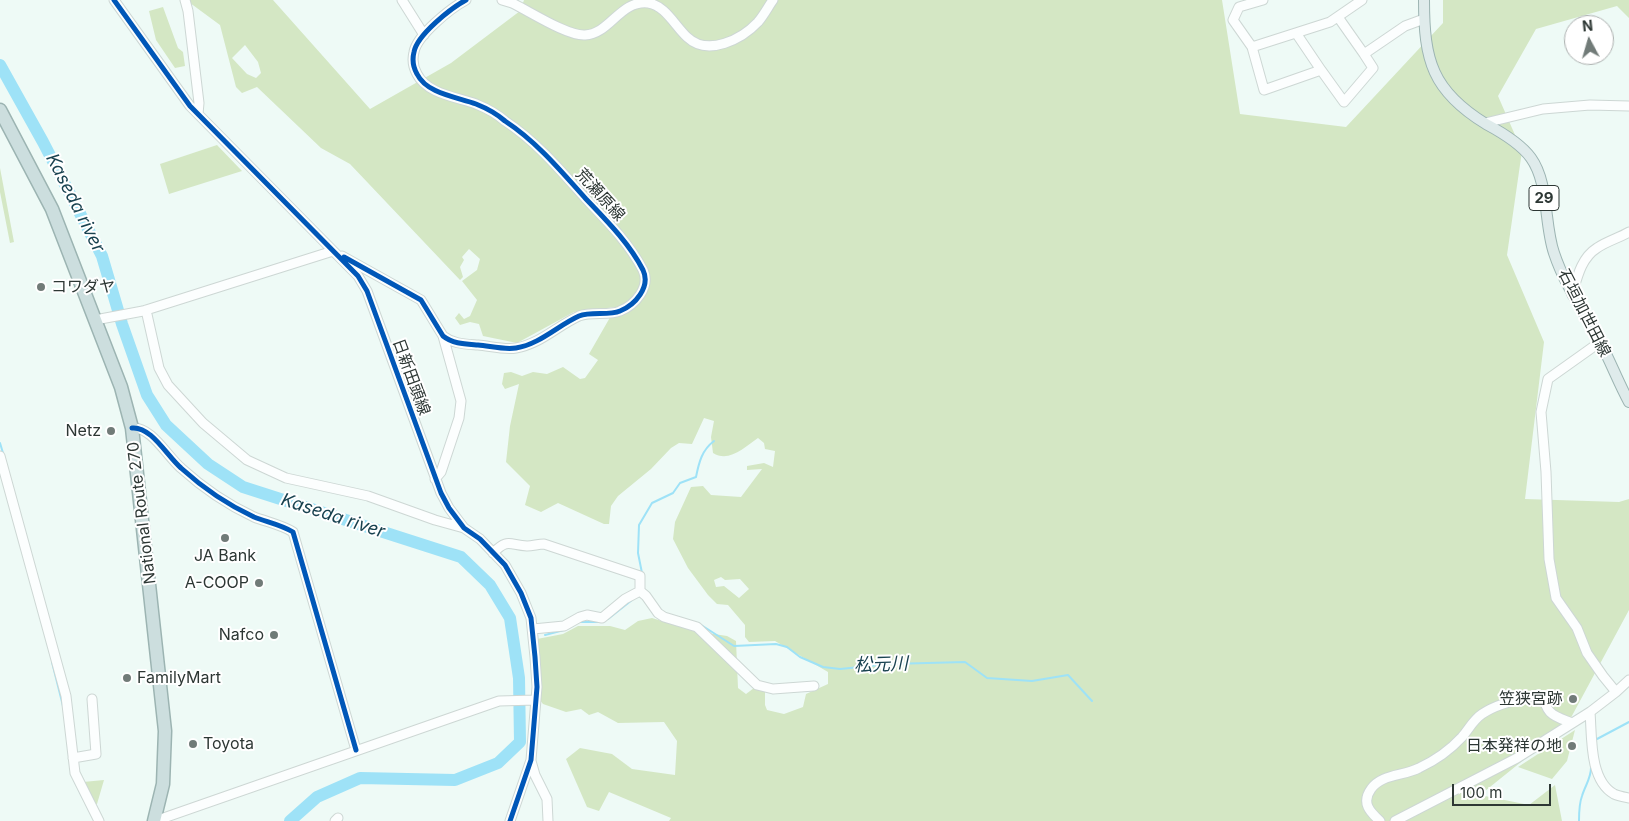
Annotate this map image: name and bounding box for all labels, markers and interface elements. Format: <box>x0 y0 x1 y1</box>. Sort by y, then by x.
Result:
north arrow <box>1564 15 1614 65</box>
text: N <box>1581 17 1594 35</box>
water label: Kaseda river <box>41 150 109 256</box>
street label: 荒瀬原線 <box>571 165 629 225</box>
road number: 29 <box>1529 186 1559 210</box>
street label: 石垣加世田線 <box>1554 266 1614 360</box>
place label: コワダヤ <box>51 277 115 297</box>
marker: コワダヤ <box>35 281 47 293</box>
street label: 日新田頭線 <box>388 336 434 418</box>
place label: Netz <box>66 421 101 441</box>
marker: Netz <box>105 425 117 437</box>
street label: National Route 270 <box>124 441 160 585</box>
water label: Kaseda river <box>278 489 388 543</box>
marker: JA Bank <box>219 532 231 544</box>
place label: JA Bank <box>194 546 256 566</box>
place label: A-COOP <box>185 573 249 593</box>
marker: A-COOP <box>253 577 265 589</box>
place label: Nafco <box>219 625 264 645</box>
marker: Nafco <box>268 629 280 641</box>
water label: 松元川 <box>854 653 908 677</box>
place label: FamilyMart <box>137 668 221 688</box>
marker: FamilyMart <box>121 672 133 684</box>
place label: 笠狭宮跡 <box>1499 689 1563 709</box>
marker: 笠狭宮跡 <box>1567 693 1579 705</box>
place label: Toyota <box>203 734 254 754</box>
place label: 日本発祥の地 <box>1466 736 1562 756</box>
marker: Toyota <box>187 738 199 750</box>
marker: 日本発祥の地 <box>1566 740 1578 752</box>
scale bar <box>1454 774 1553 806</box>
text: 100 m <box>1460 783 1502 802</box>

